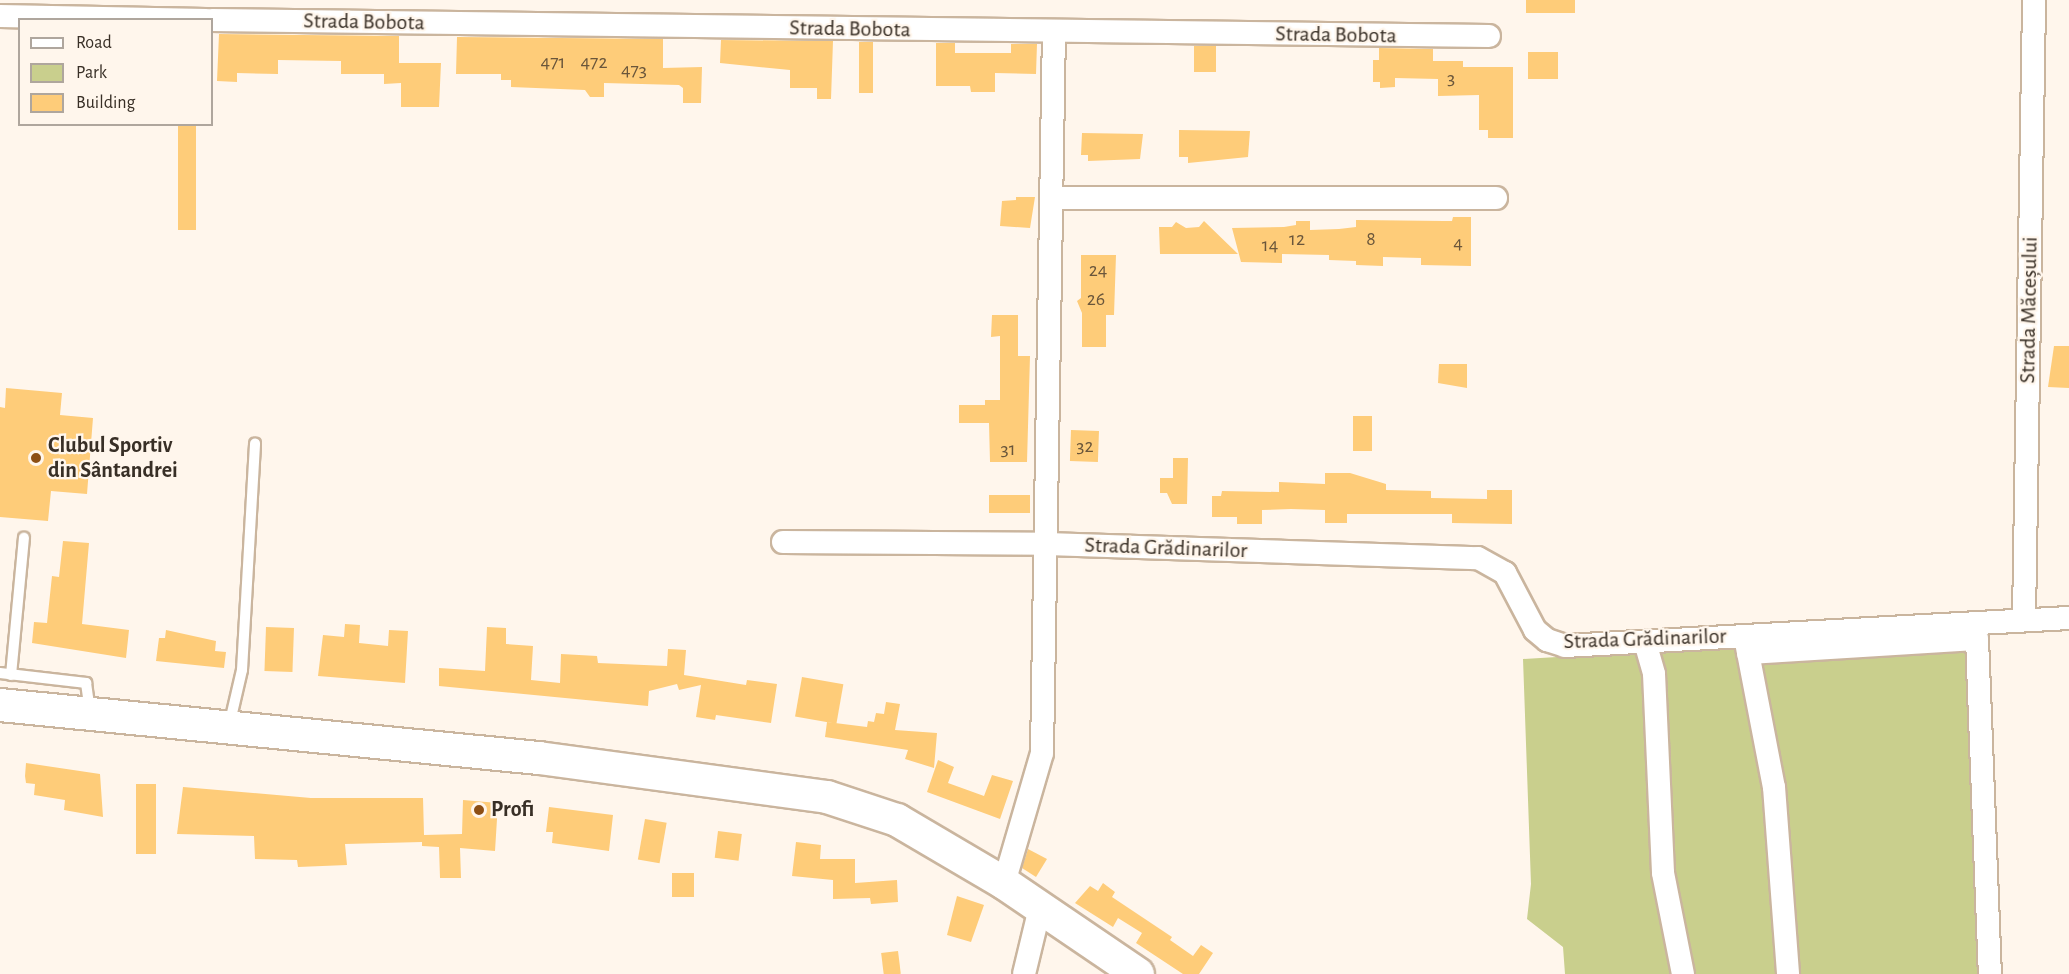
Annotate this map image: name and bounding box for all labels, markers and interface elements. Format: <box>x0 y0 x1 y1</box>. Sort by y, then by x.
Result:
street label: Strada Bobota <box>303 8 425 36</box>
street label: Strada Bobota <box>789 15 911 43</box>
legend <box>18 18 213 126</box>
street label: Strada Bobota <box>1275 21 1397 49</box>
text: Road <box>76 34 112 52</box>
house number: 471 <box>541 50 565 74</box>
house number: 472 <box>580 50 608 74</box>
house number: 473 <box>621 58 647 82</box>
text: Park <box>76 64 107 82</box>
house number: 3 <box>1447 66 1455 90</box>
text: Building <box>76 94 135 112</box>
house number: 12 <box>1289 227 1305 251</box>
house number: 8 <box>1366 227 1376 251</box>
house number: 4 <box>1453 231 1463 255</box>
house number: 14 <box>1262 233 1278 257</box>
street label: Strada Măceșului <box>2015 236 2043 384</box>
house number: 24 <box>1089 258 1107 282</box>
house number: 26 <box>1087 287 1105 311</box>
place label: Clubul Sportiv din Sântandrei <box>48 432 178 484</box>
house number: 32 <box>1076 434 1094 458</box>
house number: 31 <box>1000 437 1016 461</box>
marker: Clubul Sportiv din Sântandrei <box>29 451 43 465</box>
street label: Strada Grădinarilor <box>1084 532 1248 564</box>
street label: Strada Grădinarilor <box>1563 623 1727 655</box>
place label: Profi <box>491 797 534 823</box>
marker: Profi <box>472 803 486 817</box>

